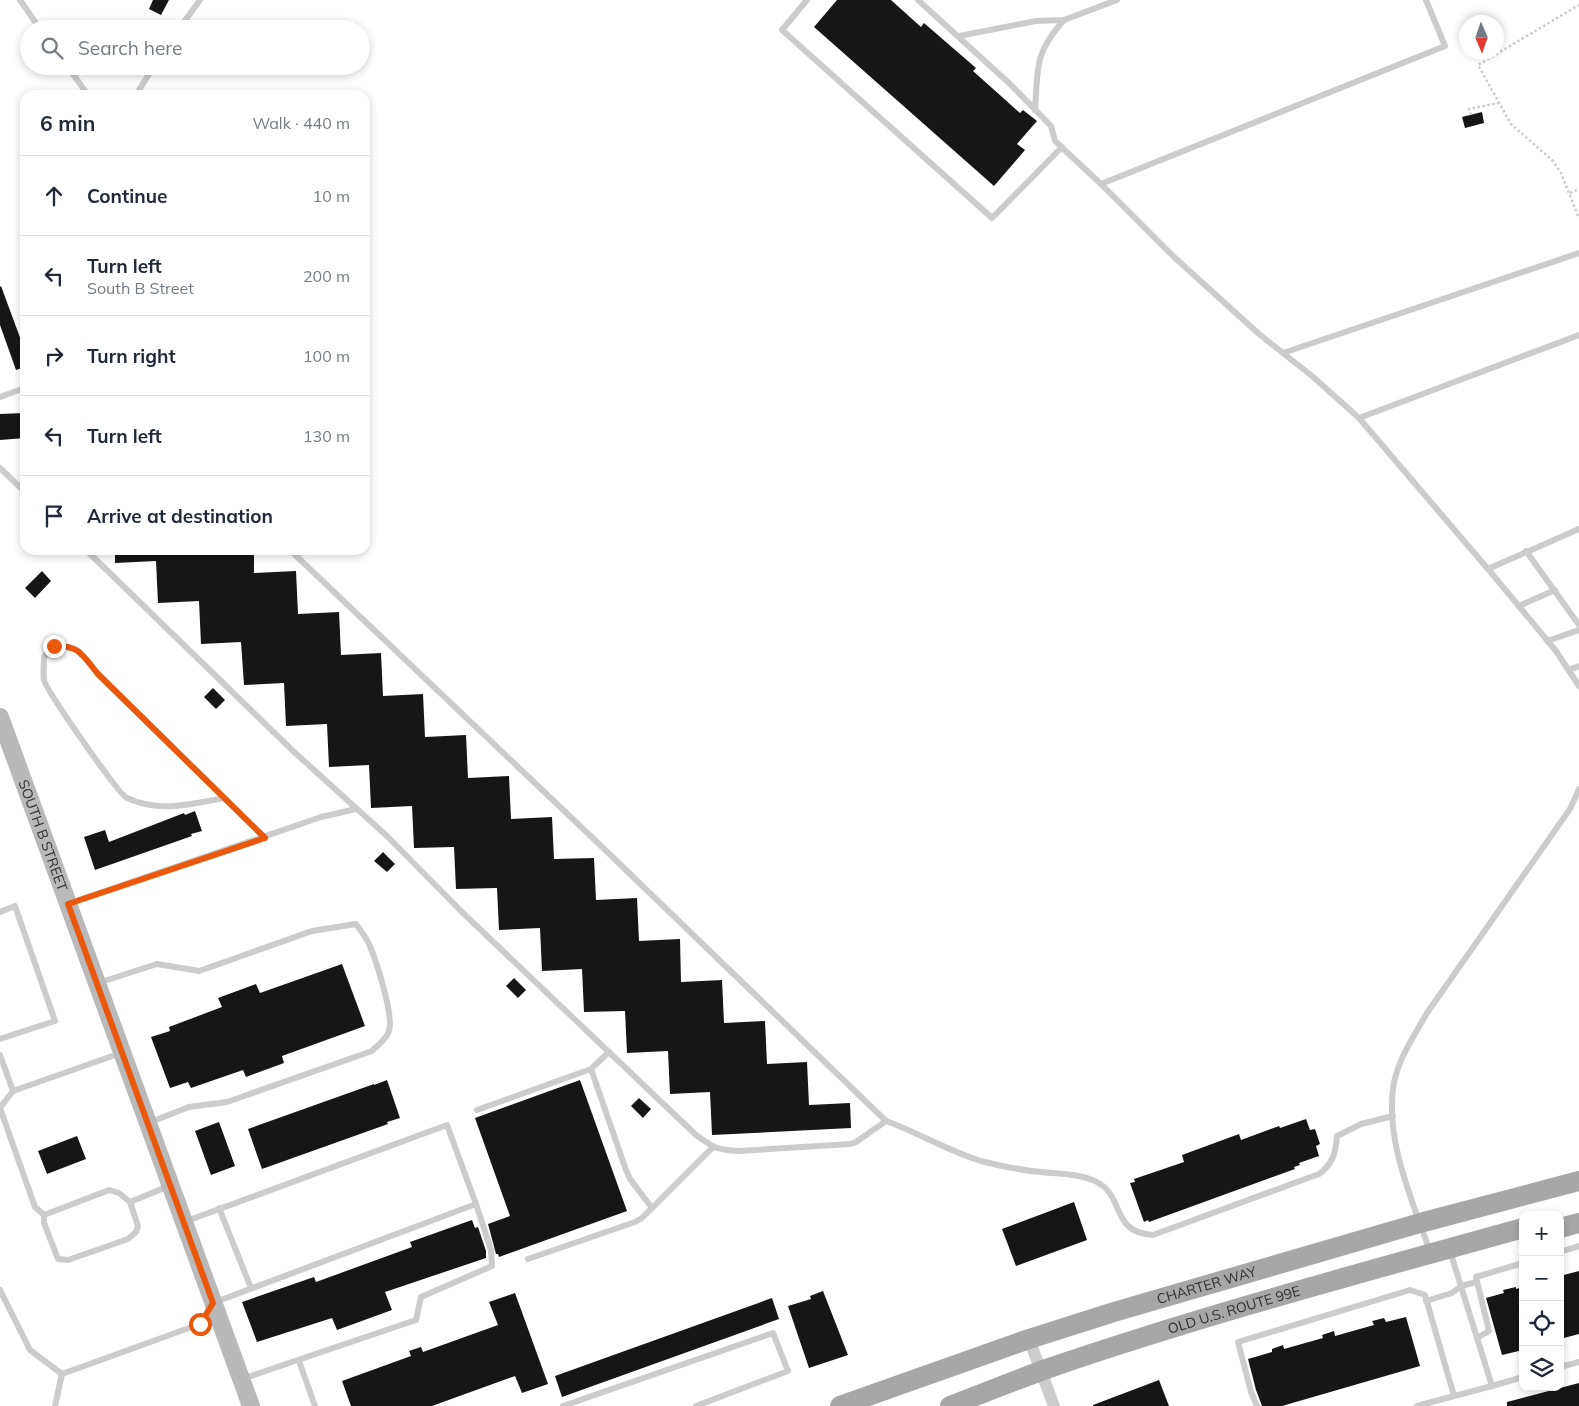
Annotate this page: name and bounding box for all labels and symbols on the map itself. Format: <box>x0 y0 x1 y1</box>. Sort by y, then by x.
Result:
north arrow <box>1459 15 1504 60</box>
route end <box>43 635 66 658</box>
street label: SOUTH B STREET <box>15 777 72 894</box>
street label: CHARTER WAY <box>1155 1262 1259 1308</box>
street label: OLD U.S. ROUTE 99E <box>1165 1282 1302 1338</box>
route start <box>189 1313 212 1336</box>

